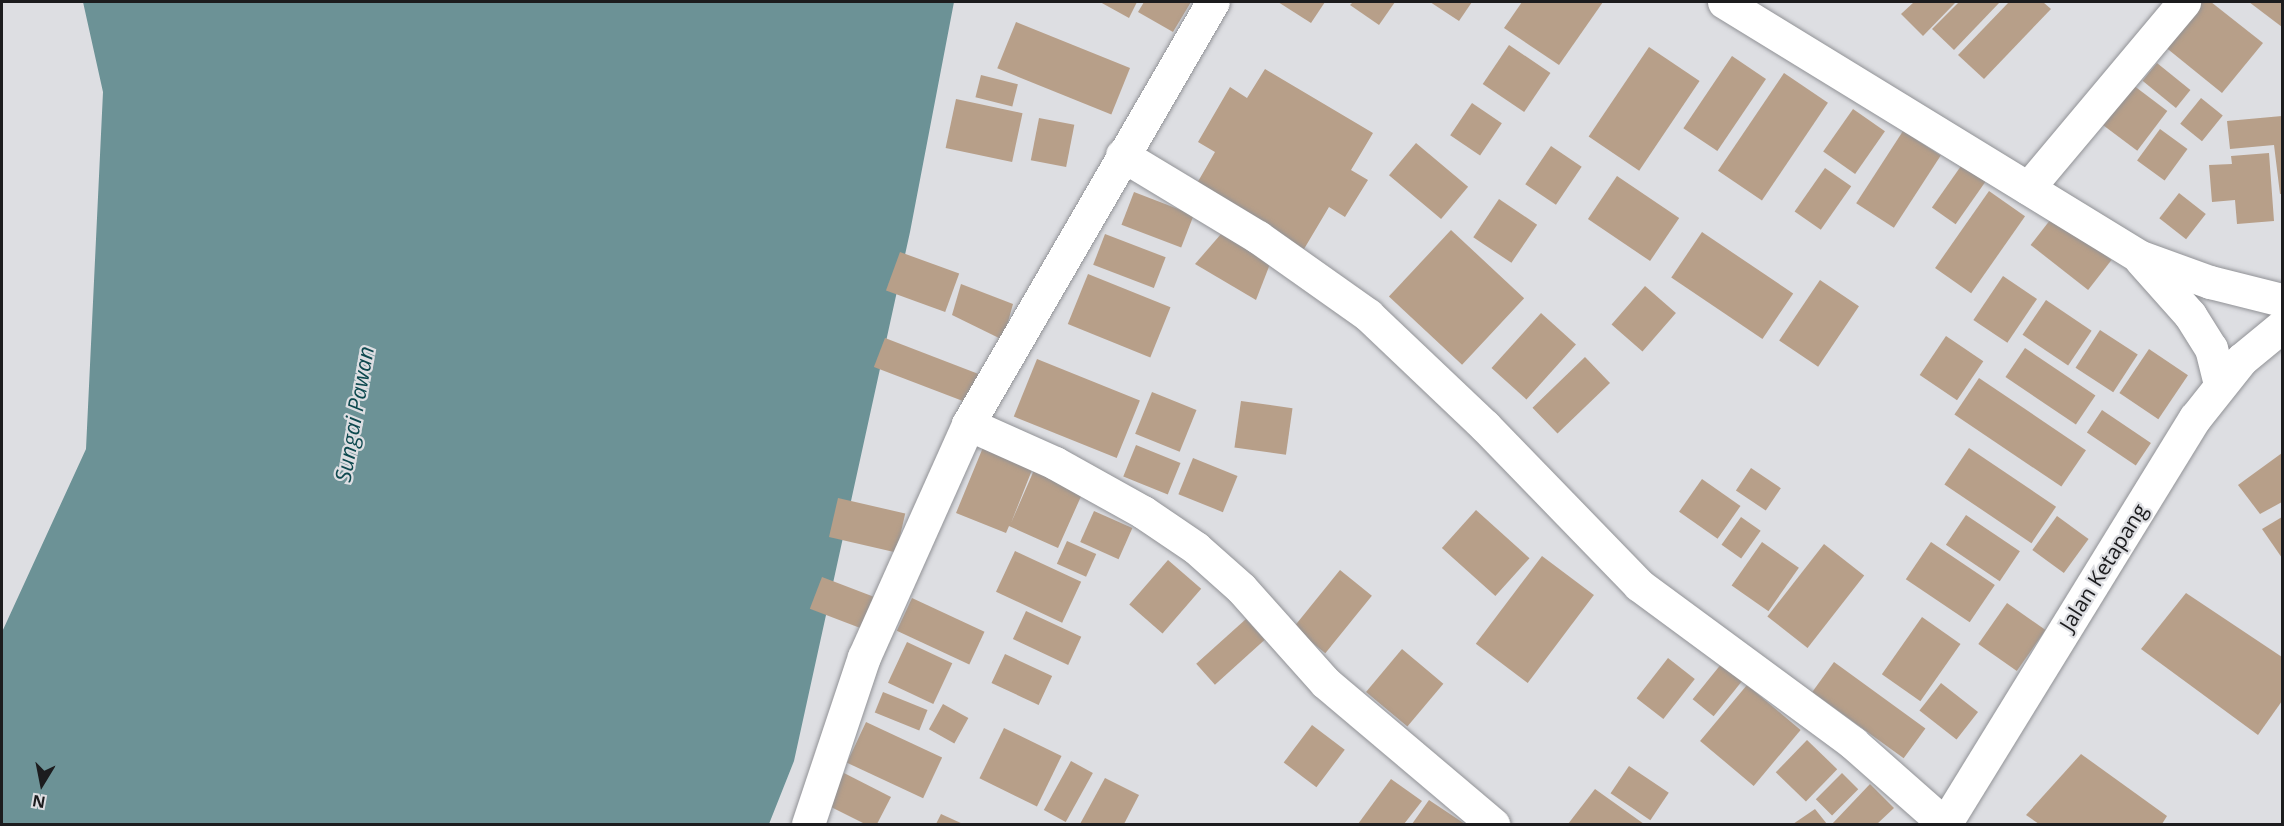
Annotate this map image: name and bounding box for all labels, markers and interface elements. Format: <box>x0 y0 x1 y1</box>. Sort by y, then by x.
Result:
water label: Sungai Pawan <box>329 344 379 484</box>
street label: Jalan Ketapang <box>2054 499 2152 635</box>
north arrow <box>12 754 72 814</box>
text: N <box>31 790 47 814</box>

